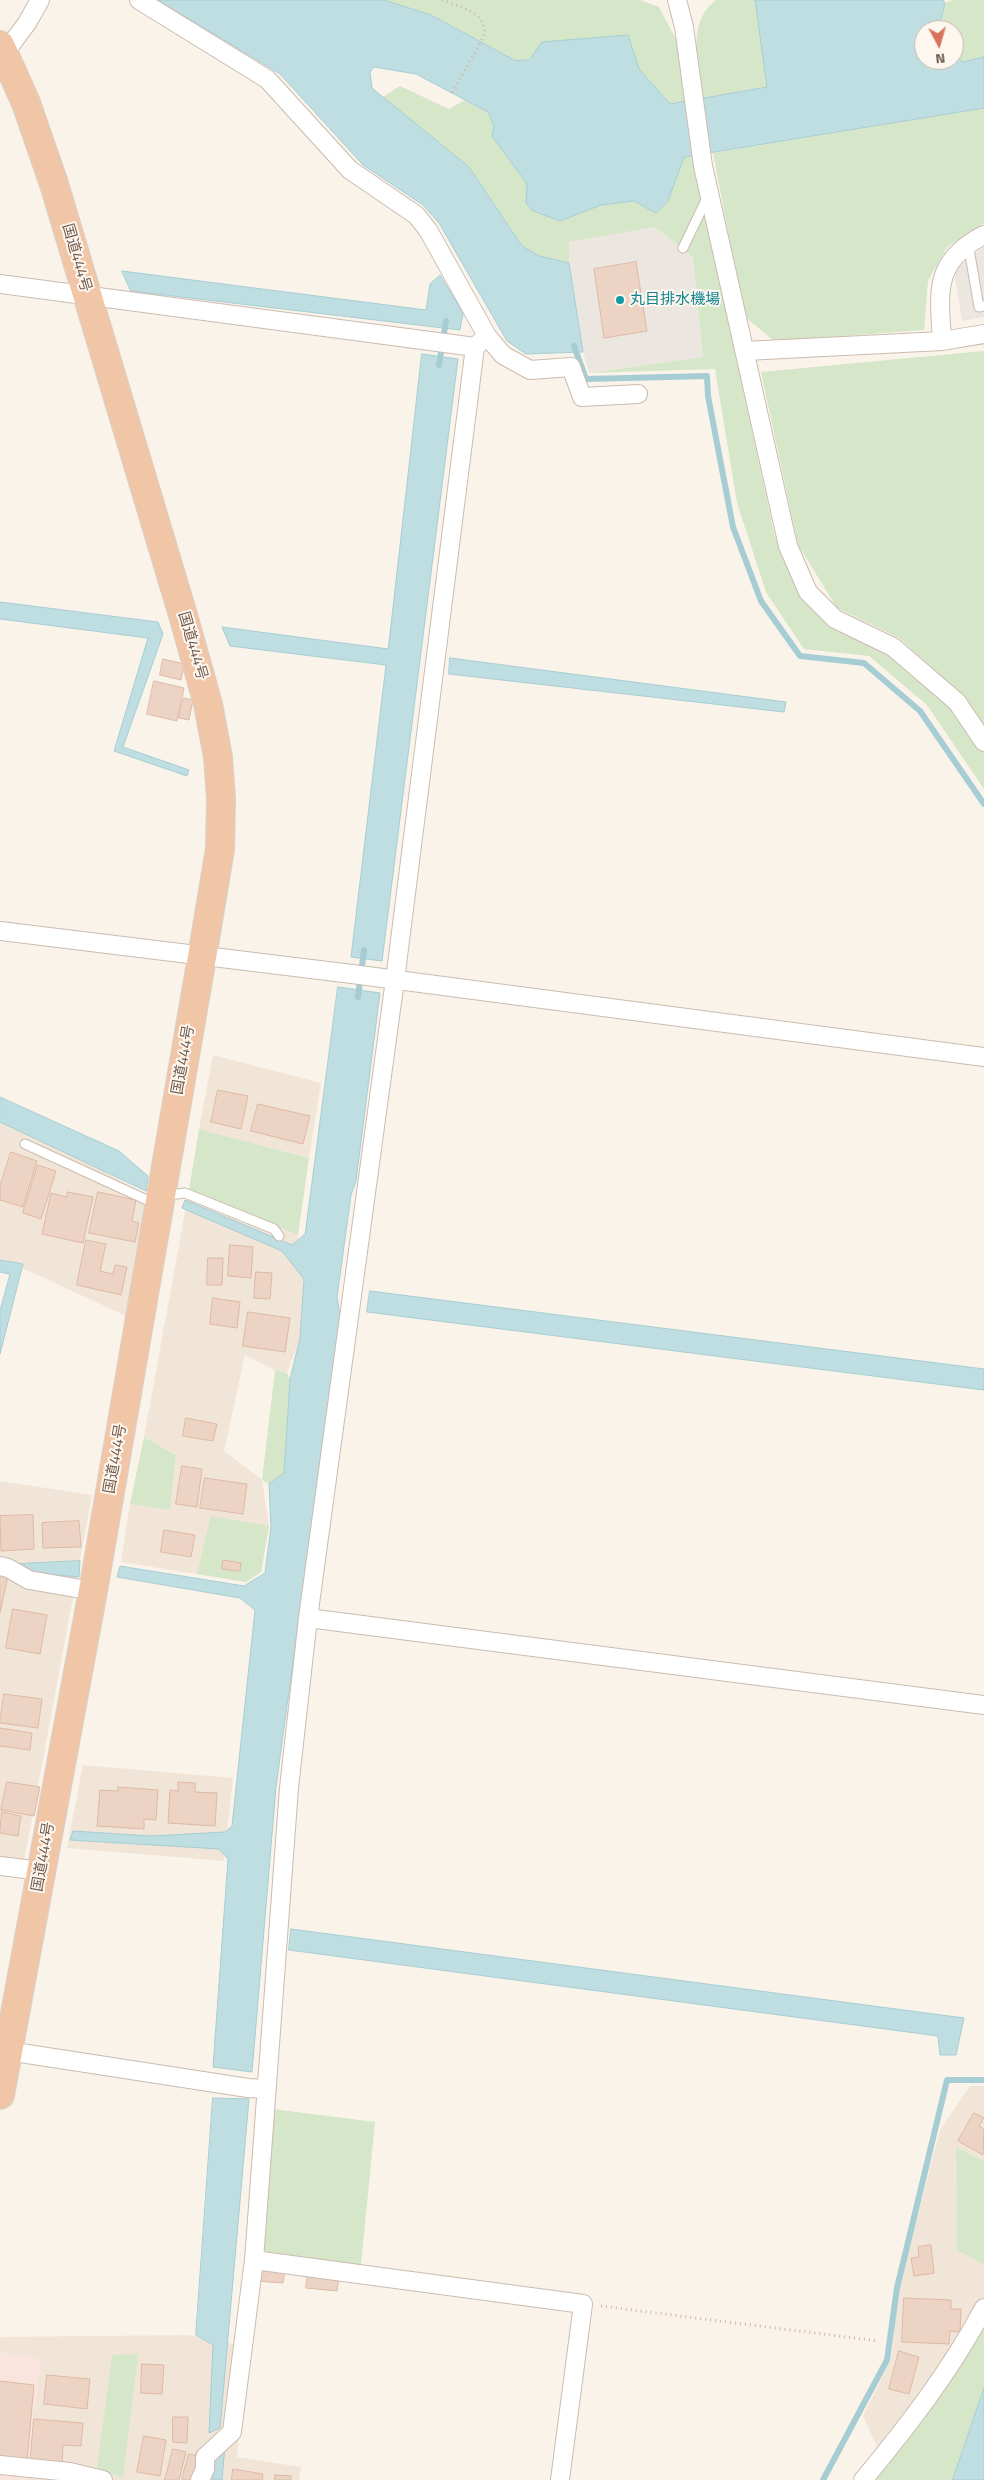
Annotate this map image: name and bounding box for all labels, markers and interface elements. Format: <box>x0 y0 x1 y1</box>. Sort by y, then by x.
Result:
north arrow <box>914 20 964 70</box>
text: N <box>935 48 946 70</box>
street label: 国道444号 <box>58 222 94 294</box>
place label: 丸目排水機場 <box>630 291 720 309</box>
marker: 丸目排水機場 <box>614 294 626 306</box>
street label: 国道444号 <box>174 610 210 682</box>
street label: 国道444号 <box>169 1024 199 1096</box>
street label: 国道444号 <box>101 1423 131 1495</box>
street label: 国道444号 <box>29 1821 59 1893</box>

